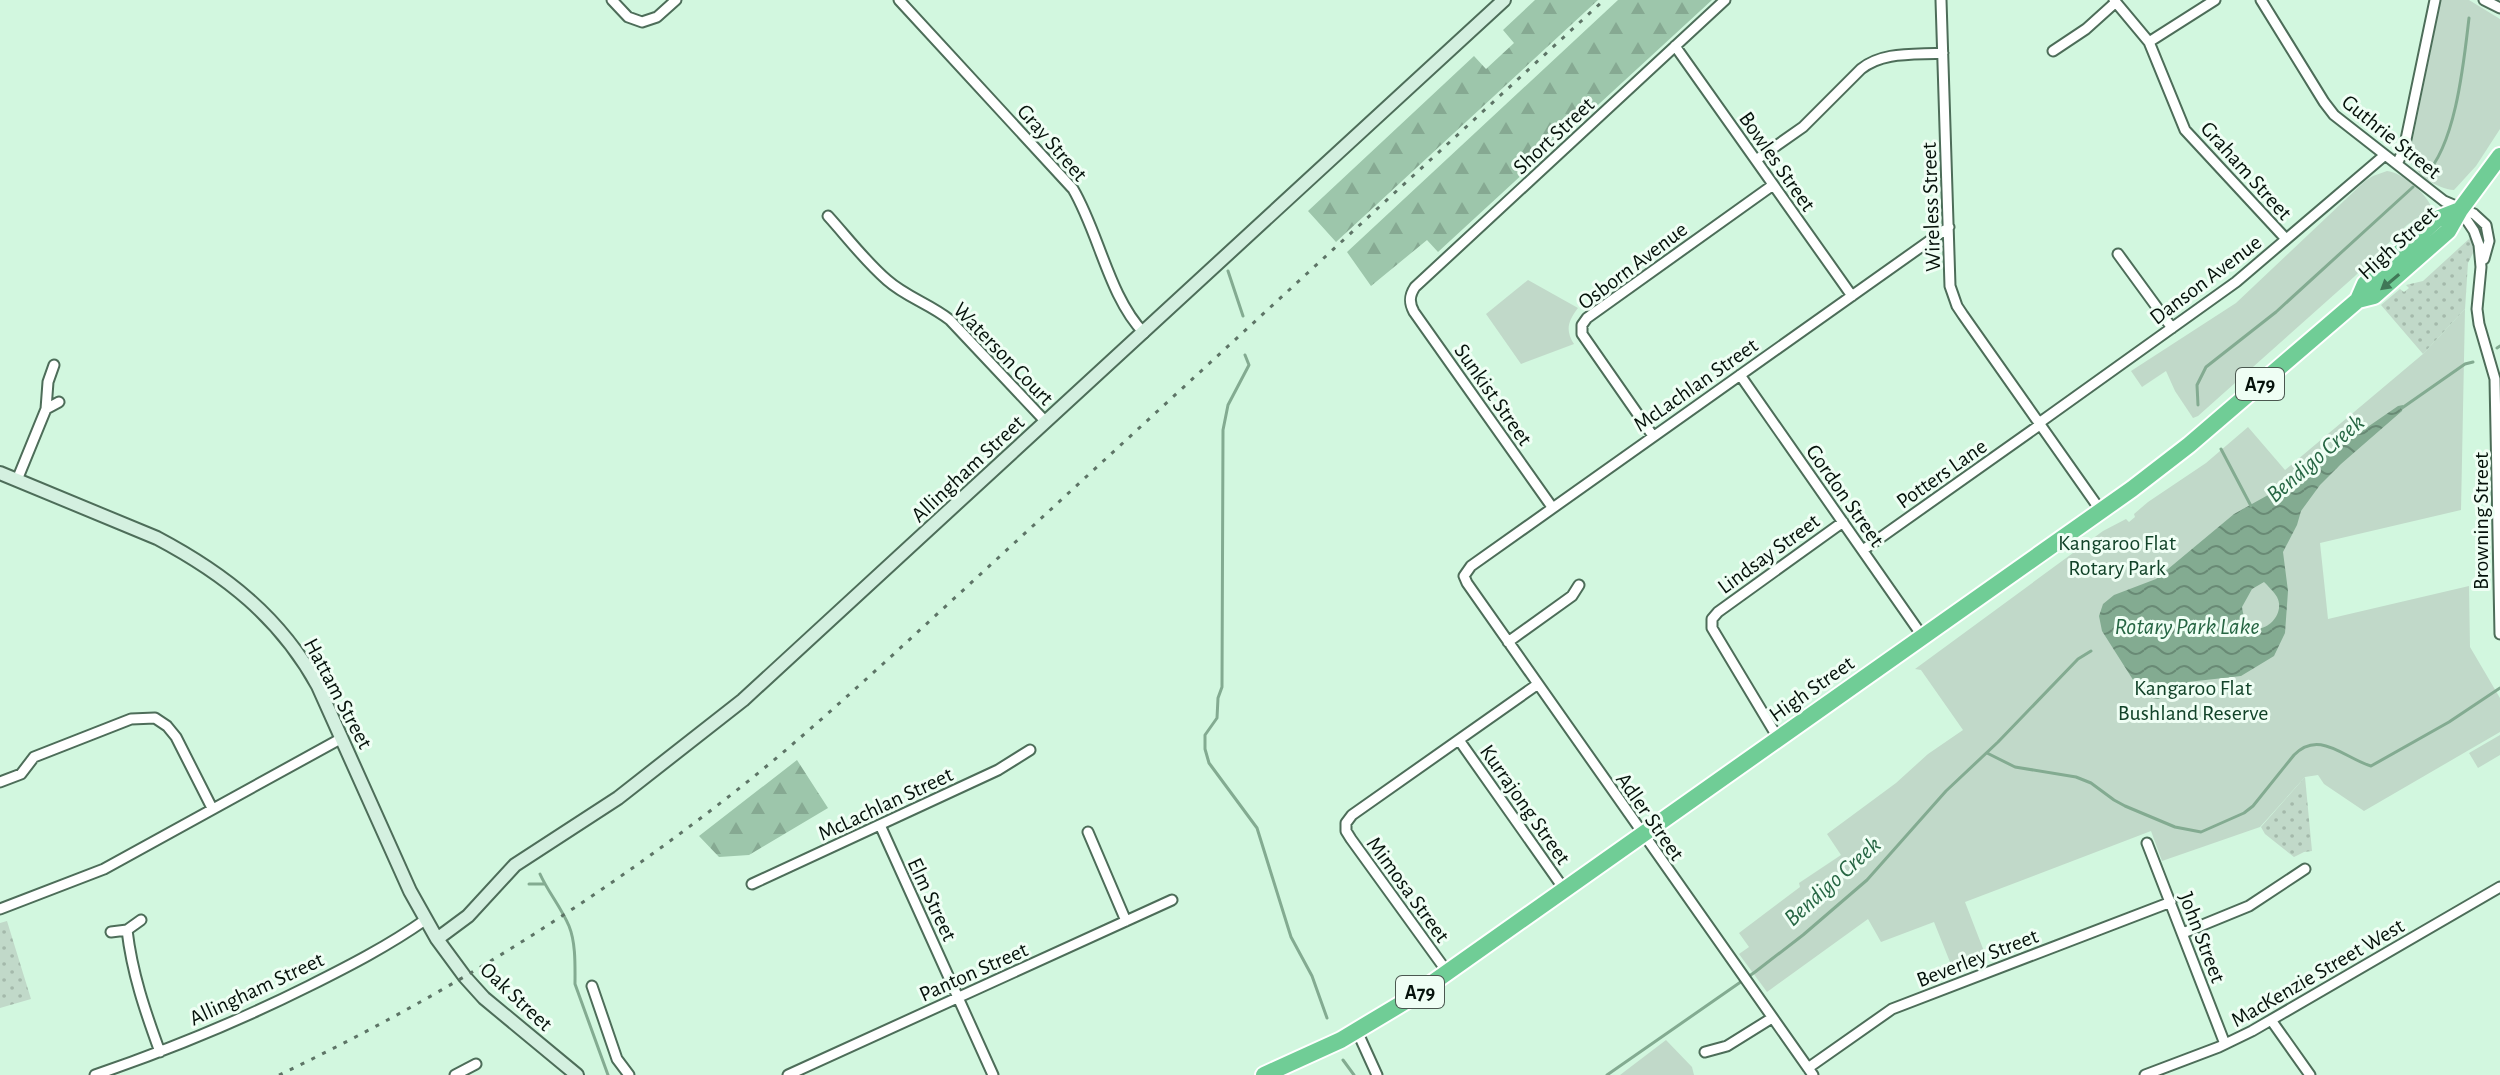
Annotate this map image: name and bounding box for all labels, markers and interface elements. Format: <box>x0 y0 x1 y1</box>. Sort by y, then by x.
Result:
street label: Guthrie Street <box>2338 90 2445 183</box>
street label: Short Street <box>1509 93 1598 178</box>
street label: Gray Street <box>1013 100 1091 185</box>
street label: Bowles Street <box>1735 108 1819 215</box>
street label: Graham Street <box>2197 117 2296 224</box>
street label: Wireless Street <box>1918 142 1944 272</box>
street label: High Street <box>2354 202 2441 284</box>
street label: Osborn Avenue <box>1574 218 1691 314</box>
street label: Danson Avenue <box>2146 231 2265 329</box>
one-way arrow <box>2380 273 2399 291</box>
street label: Waterson Court <box>949 298 1057 409</box>
street label: McLachlan Street <box>1629 334 1762 436</box>
street label: Sunkist Street <box>1450 340 1536 449</box>
road number: A79 <box>2236 368 2284 400</box>
water label: Bendigo Creek <box>2262 410 2369 507</box>
street label: Allingham Street <box>907 411 1028 526</box>
street label: Potters Lane <box>1892 435 1991 513</box>
street label: Gordon Street <box>1802 440 1888 551</box>
street label: Browning Street <box>2470 452 2492 590</box>
street label: Lindsay Street <box>1714 510 1824 598</box>
park label: Kangaroo Flat Rotary Park <box>2058 532 2176 579</box>
water label: Rotary Park Lake <box>2114 615 2260 639</box>
street label: Hattam Street <box>300 635 376 752</box>
street label: High Street <box>1765 652 1858 726</box>
park label: Kangaroo Flat Bushland Reserve <box>2118 677 2268 724</box>
street label: Kurrajong Street <box>1476 741 1575 869</box>
street label: McLachlan Street <box>815 763 956 845</box>
street label: Adler Street <box>1612 769 1688 865</box>
water label: Bendigo Creek <box>1780 832 1886 931</box>
street label: Mimosa Street <box>1363 833 1454 947</box>
street label: Elm Street <box>903 854 961 944</box>
street label: John Street <box>2175 889 2229 986</box>
street label: MacKenzie Street West <box>2227 914 2408 1031</box>
street label: Beverley Street <box>1913 925 2041 991</box>
street label: Panton Street <box>916 938 1031 1006</box>
street label: Allingham Street <box>186 948 327 1030</box>
street label: Oak Street <box>476 958 557 1035</box>
road number: A79 <box>1396 976 1444 1008</box>

